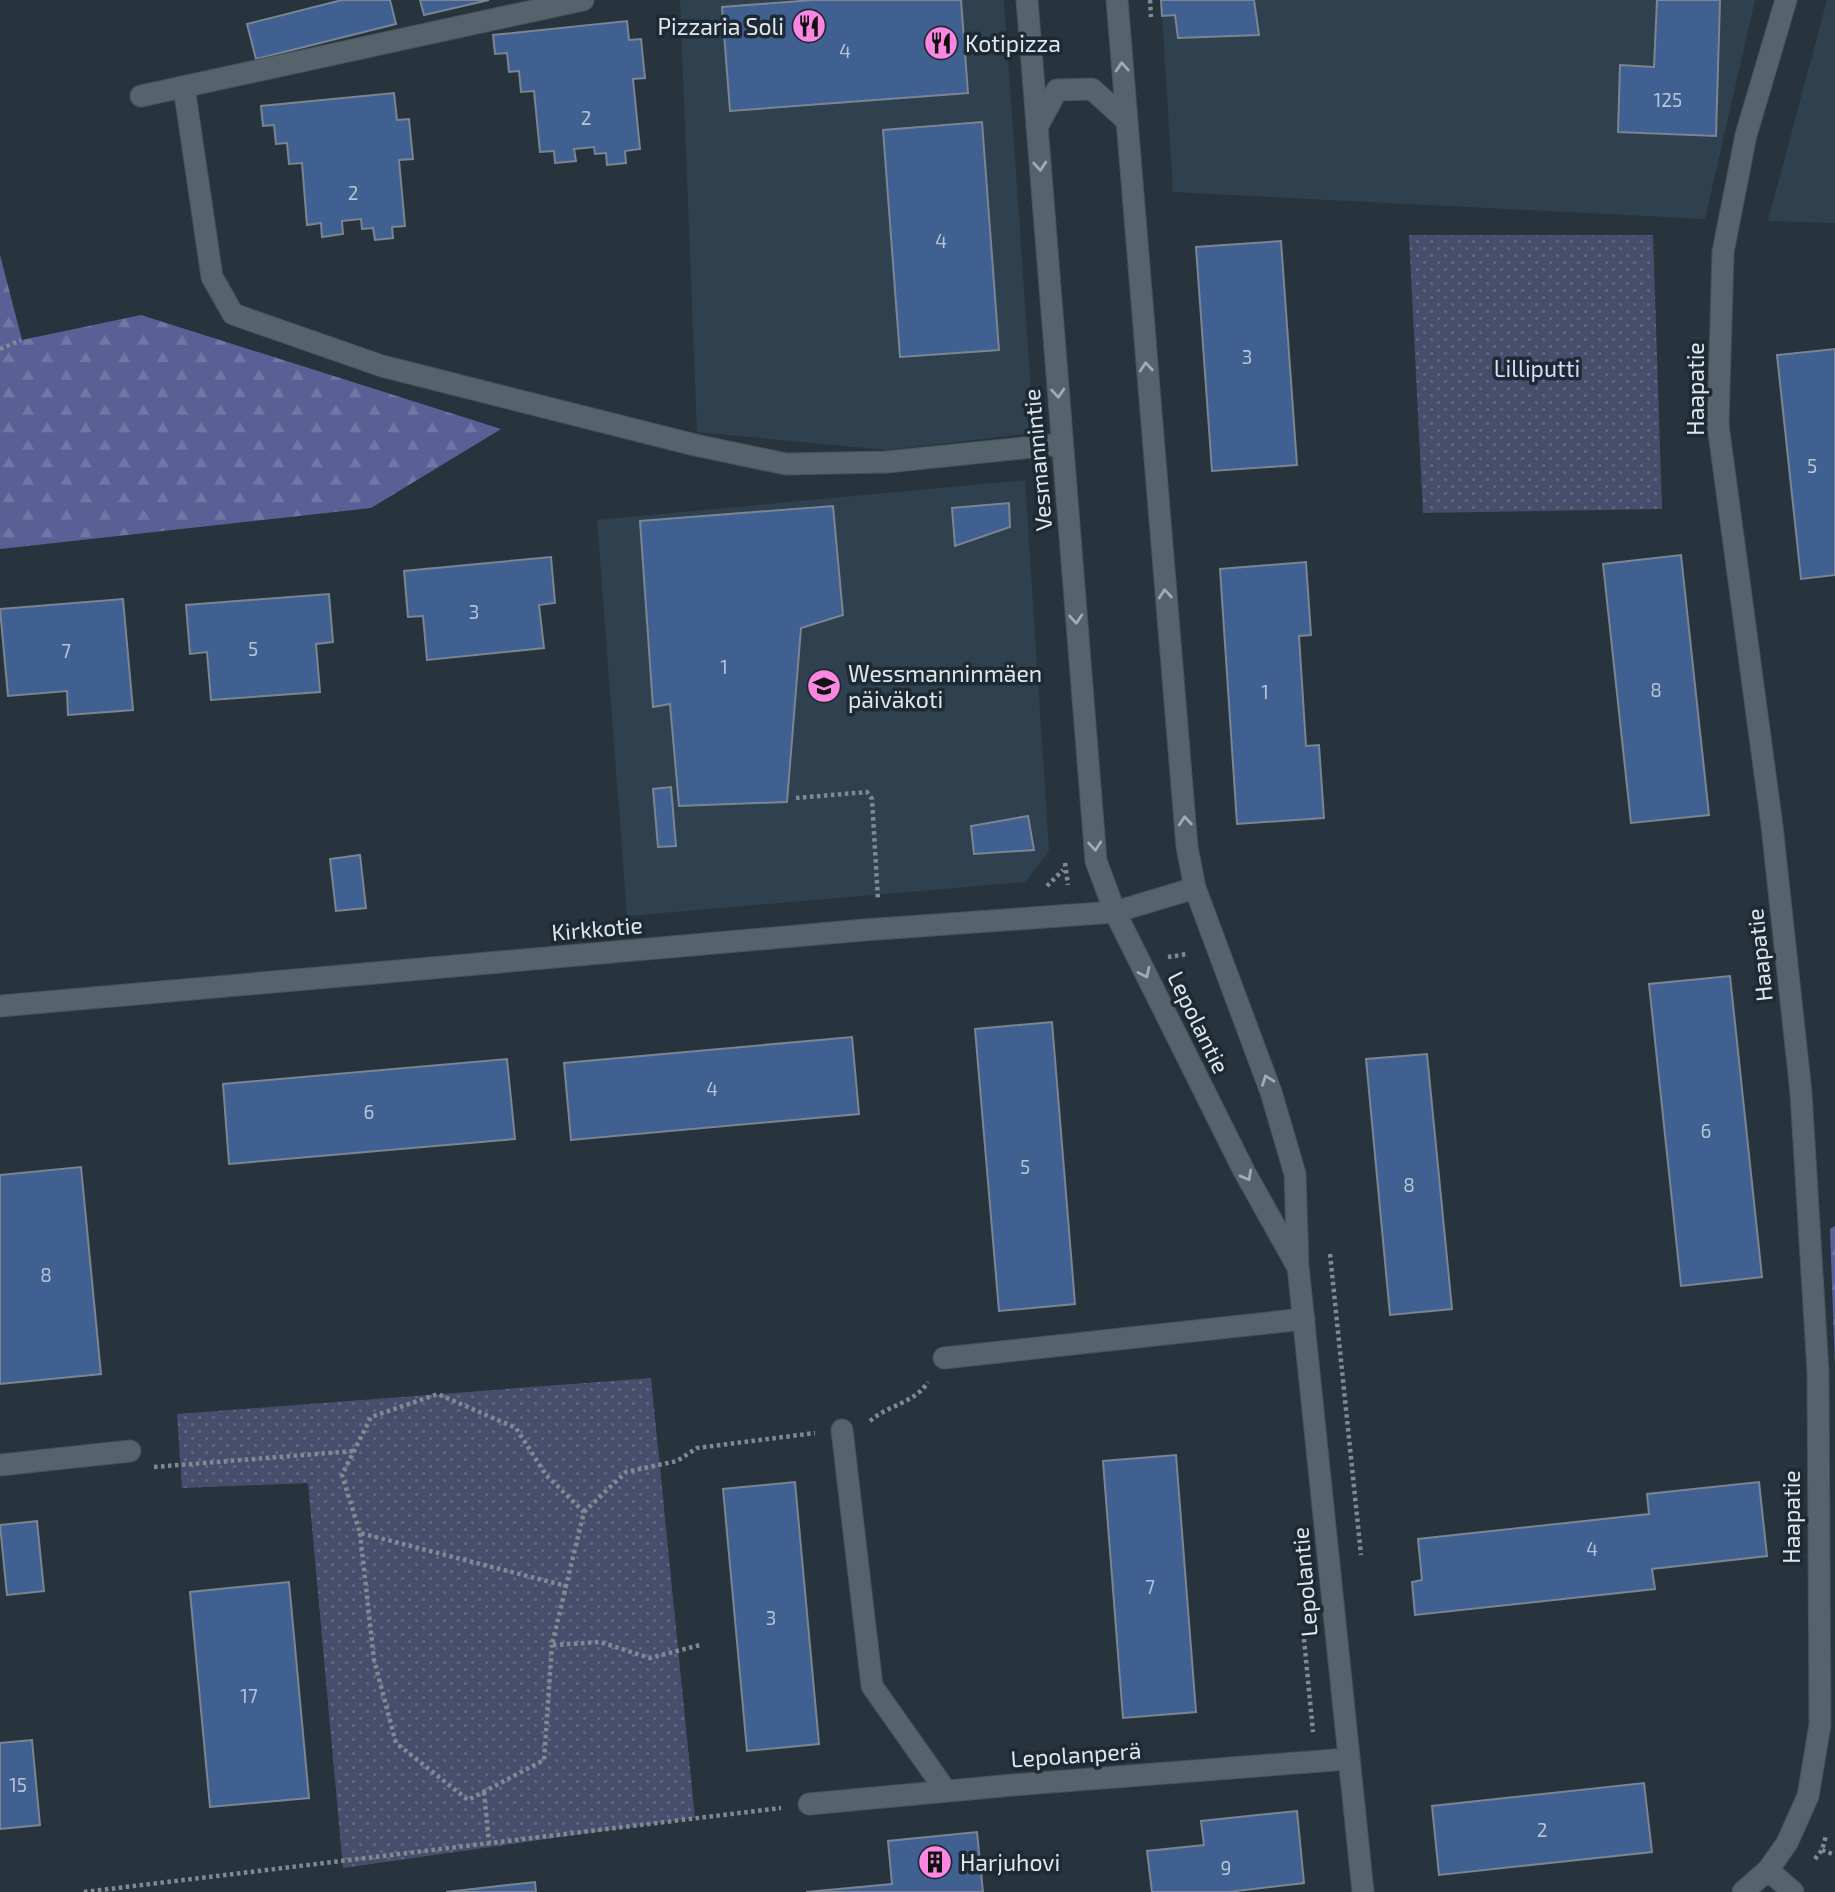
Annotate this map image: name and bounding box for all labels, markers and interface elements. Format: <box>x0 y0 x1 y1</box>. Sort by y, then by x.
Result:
restaurant icon: Pizzaria Soli <box>790 7 828 45</box>
place label: Pizzaria Soli <box>657 12 784 40</box>
restaurant icon: Kotipizza <box>922 24 960 62</box>
place label: Kotipizza <box>965 29 1061 57</box>
house number: 4 <box>839 39 851 62</box>
one-way arrow <box>1114 62 1129 73</box>
house number: 125 <box>1654 88 1682 111</box>
house number: 2 <box>581 106 591 129</box>
one-way arrow <box>1032 161 1047 172</box>
house number: 2 <box>348 181 358 204</box>
house number: 4 <box>935 229 947 252</box>
street label: Haapatie <box>1681 342 1709 436</box>
house number: 3 <box>1242 345 1252 368</box>
park label: Lilliputti <box>1494 354 1580 382</box>
one-way arrow <box>1139 361 1154 372</box>
one-way arrow <box>1050 387 1065 398</box>
street label: Vesmannintie <box>1017 388 1057 532</box>
house number: 5 <box>1807 454 1817 477</box>
one-way arrow <box>1158 588 1173 600</box>
house number: 3 <box>469 600 479 623</box>
one-way arrow <box>1068 614 1083 625</box>
house number: 5 <box>248 637 258 660</box>
house number: 7 <box>61 639 71 662</box>
house number: 1 <box>720 655 728 678</box>
place label: Wessmanninmäen päiväkoti <box>848 659 1042 713</box>
school or university icon: Wessmanninmäen päiväkoti <box>805 667 843 705</box>
house number: 8 <box>1650 678 1662 701</box>
house number: 1 <box>1261 680 1269 703</box>
one-way arrow <box>1178 815 1193 826</box>
one-way arrow <box>1087 841 1102 852</box>
street label: Haapatie <box>1740 907 1778 1003</box>
street label: Kirkkotie <box>550 910 644 946</box>
one-way arrow <box>1137 966 1151 978</box>
street label: Lepolantie <box>1162 966 1236 1078</box>
one-way arrow <box>1261 1074 1275 1086</box>
house number: 4 <box>706 1077 718 1100</box>
house number: 6 <box>364 1100 374 1123</box>
house number: 6 <box>1701 1119 1711 1142</box>
house number: 5 <box>1020 1155 1030 1178</box>
one-way arrow <box>1238 1169 1252 1182</box>
house number: 8 <box>1403 1173 1415 1196</box>
house number: 8 <box>40 1263 52 1286</box>
street label: Haapatie <box>1777 1470 1805 1564</box>
street label: Lepolantie <box>1285 1526 1323 1638</box>
house number: 4 <box>1586 1537 1598 1560</box>
house number: 7 <box>1145 1575 1155 1598</box>
house number: 3 <box>766 1606 776 1629</box>
house number: 17 <box>240 1684 258 1707</box>
street label: Lepolanperä <box>1010 1735 1142 1773</box>
house number: 15 <box>9 1773 27 1796</box>
house number: 2 <box>1537 1818 1547 1841</box>
building icon: Harjuhovi <box>916 1843 954 1881</box>
place label: Harjuhovi <box>960 1848 1060 1876</box>
house number: 9 <box>1221 1856 1231 1879</box>

